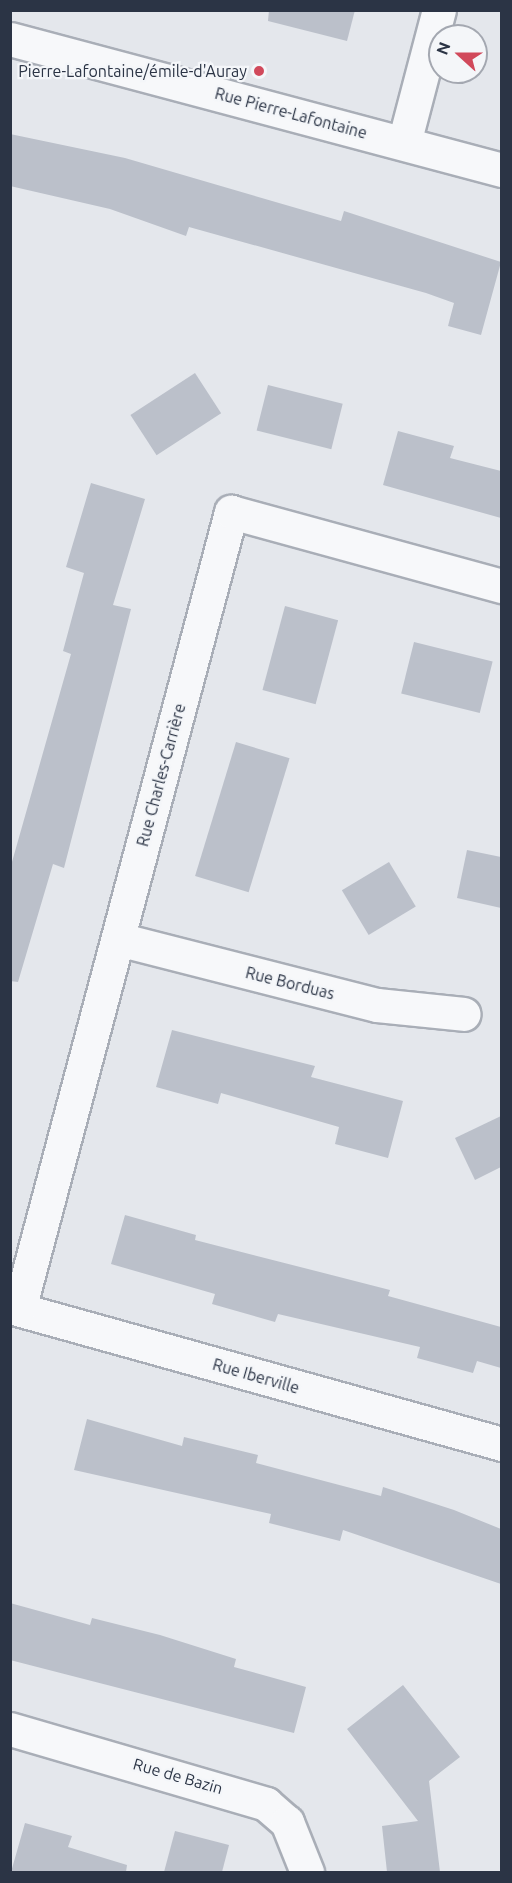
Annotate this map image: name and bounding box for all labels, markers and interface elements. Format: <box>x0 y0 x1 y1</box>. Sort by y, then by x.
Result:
north arrow <box>428 24 488 84</box>
text: N <box>433 39 454 57</box>
place label: Pierre-Lafontaine/émile-d'Auray <box>18 61 247 81</box>
marker: Pierre-Lafontaine/émile-d'Auray <box>252 64 266 78</box>
street label: Rue Pierre-Lafontaine <box>213 83 369 143</box>
street label: Rue Charles-Carrière <box>133 701 189 849</box>
street label: Rue Borduas <box>244 963 336 1003</box>
street label: Rue Iberville <box>210 1354 302 1398</box>
street label: Rue de Bazin <box>131 1754 225 1798</box>

